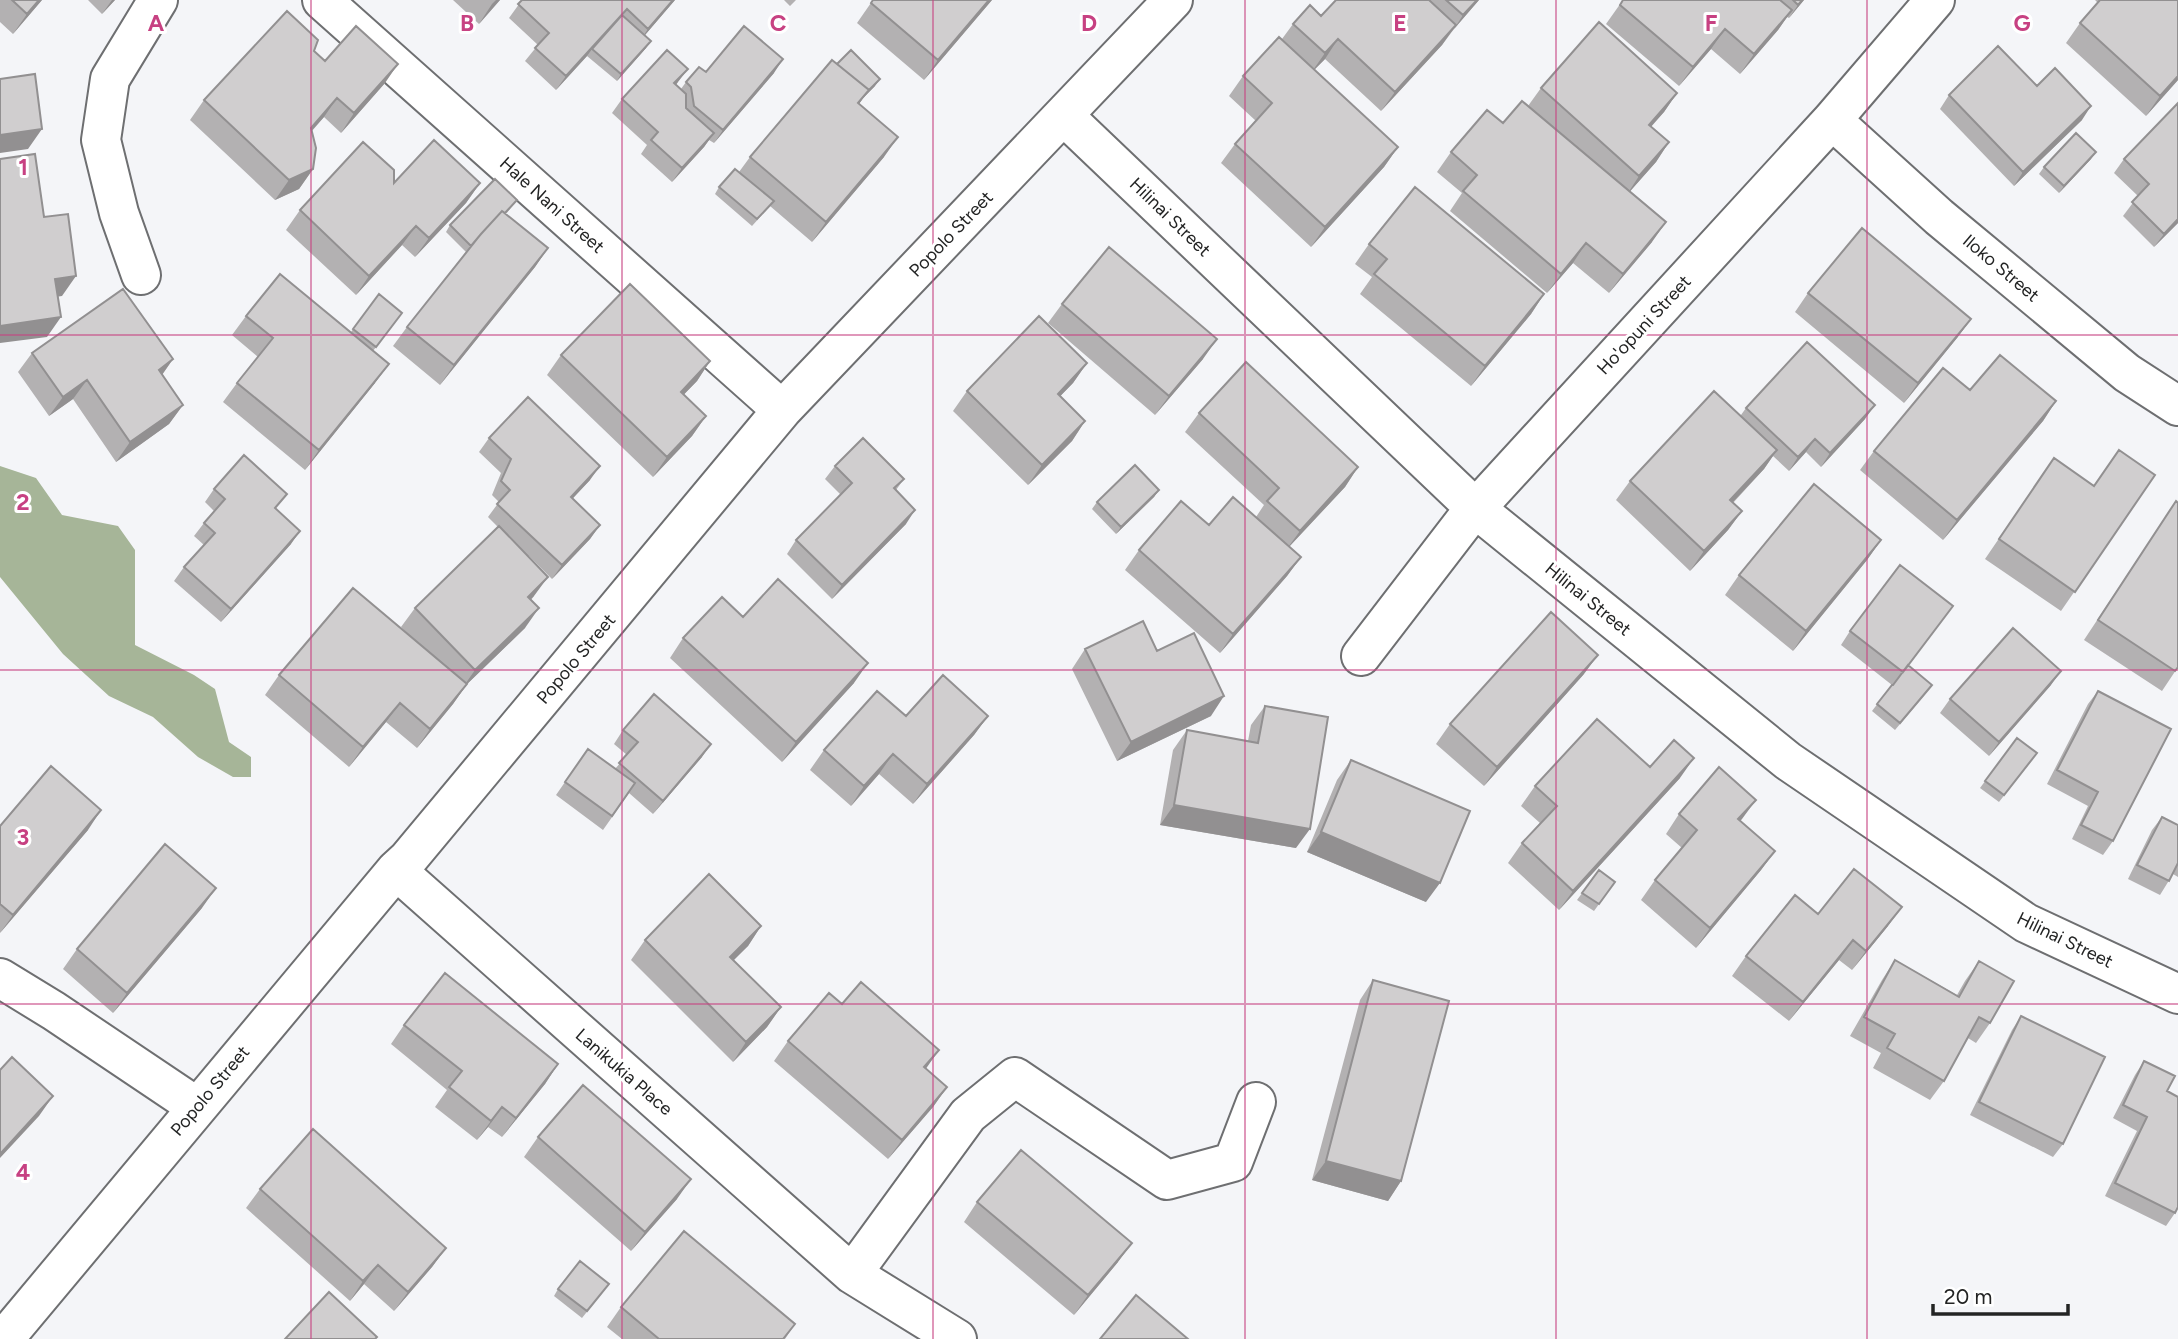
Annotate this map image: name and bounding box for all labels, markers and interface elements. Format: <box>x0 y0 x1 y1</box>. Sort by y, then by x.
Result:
text: A <box>148 9 165 37</box>
text: B <box>460 9 474 37</box>
text: C <box>770 9 787 37</box>
text: D <box>1081 9 1097 37</box>
text: E <box>1393 9 1407 37</box>
text: F <box>1705 9 1718 37</box>
text: G <box>2013 9 2031 37</box>
street label: Hale Nani Street <box>495 152 609 258</box>
text: 1 <box>18 153 28 181</box>
street label: Hilinai Street <box>1125 173 1215 261</box>
street label: Popolo Street <box>905 186 998 282</box>
street label: Iloko Street <box>1958 230 2044 306</box>
street label: Ho'opuni Street <box>1592 271 1696 379</box>
text: 2 <box>16 488 30 516</box>
street label: Hilinai Street <box>1541 558 1636 640</box>
street label: Popolo Street <box>532 609 620 709</box>
text: 3 <box>17 823 29 851</box>
street label: Hilinai Street <box>2013 907 2117 973</box>
street label: Lanikukia Place <box>571 1024 677 1120</box>
street label: Popolo Street <box>166 1041 254 1141</box>
text: 4 <box>16 1158 30 1186</box>
scale bar <box>1933 1272 2068 1316</box>
text: 20 m <box>1944 1284 1992 1309</box>

